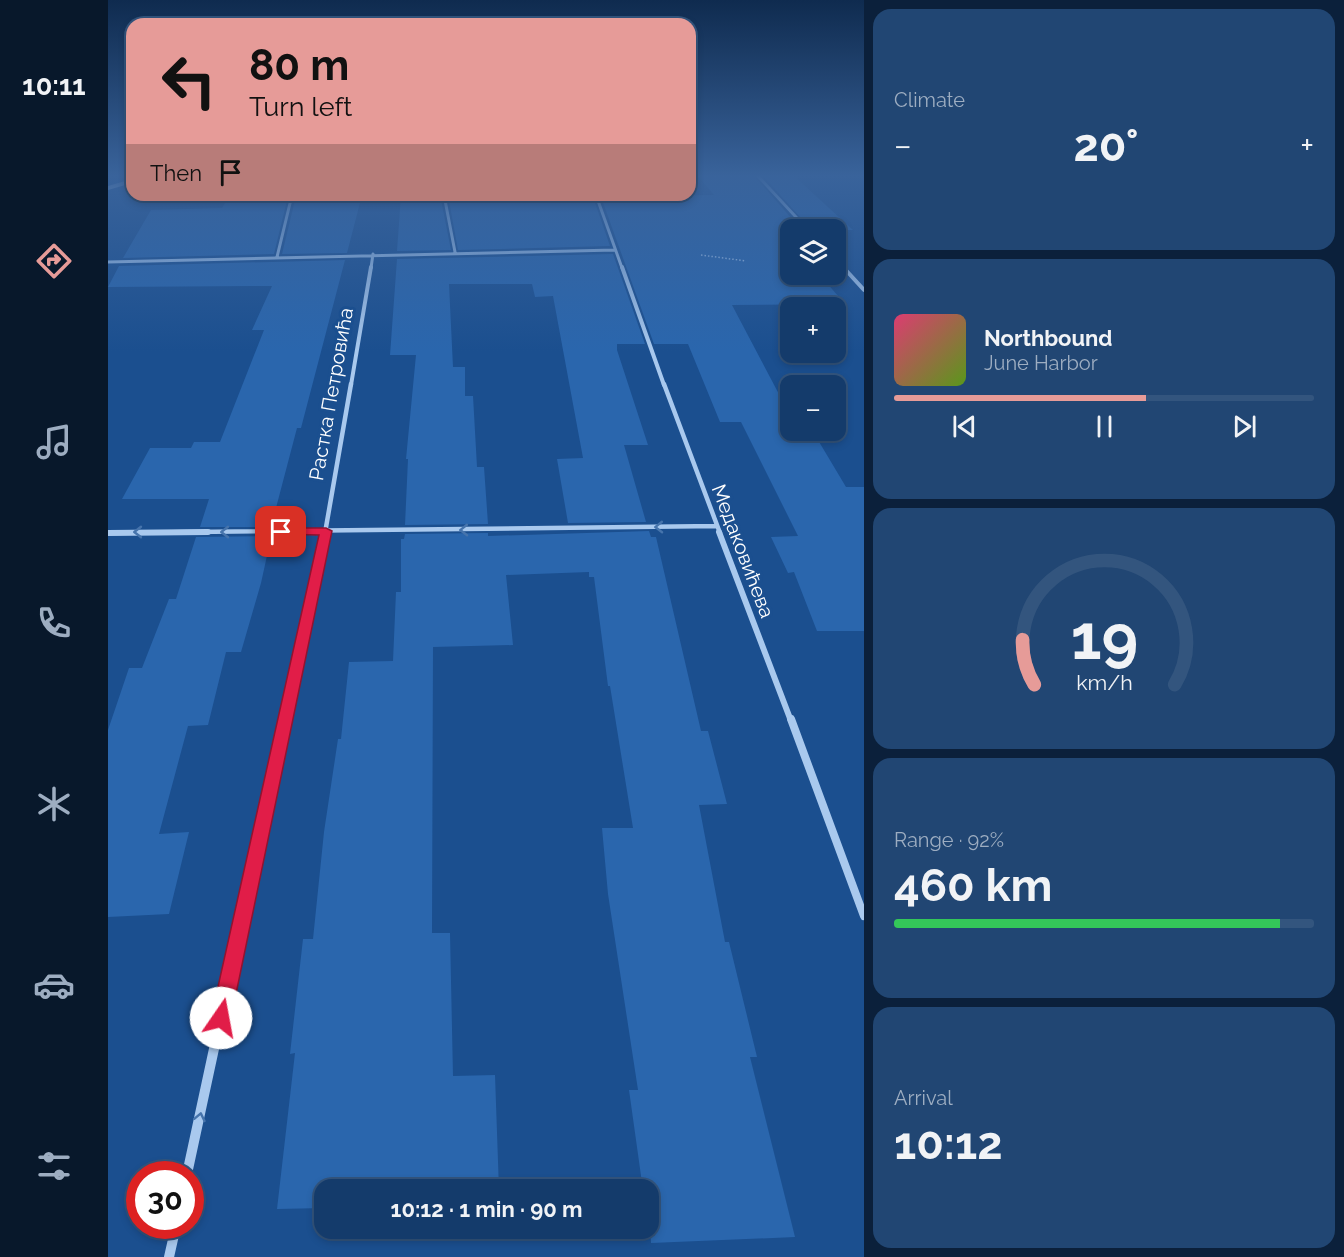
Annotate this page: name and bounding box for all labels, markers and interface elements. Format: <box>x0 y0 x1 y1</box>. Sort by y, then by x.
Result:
text: 80 m <box>249 41 349 90</box>
icon: left <box>150 42 228 120</box>
text: 10:11 <box>22 70 86 101</box>
text: Climate <box>894 88 965 112</box>
text: Turn left <box>249 91 352 122</box>
text: 20° <box>1073 119 1139 172</box>
text: − <box>894 126 912 165</box>
text: + <box>1300 126 1314 165</box>
icon: arrive <box>214 156 247 189</box>
text: Then <box>150 160 202 186</box>
map controls <box>780 219 846 441</box>
button: layers <box>780 219 846 285</box>
icon: directions <box>33 240 75 282</box>
button: + <box>780 297 846 363</box>
street label: Растка Петровића <box>304 306 358 482</box>
text: Northbound <box>984 325 1113 351</box>
text: June Harbor <box>984 351 1098 375</box>
button: − <box>780 375 846 441</box>
icon: previous <box>948 410 981 443</box>
icon: pause <box>1088 410 1121 443</box>
icon: next <box>1228 410 1261 443</box>
icon: music <box>33 421 75 463</box>
street label: Медаковићева <box>707 481 779 621</box>
pin <box>255 506 306 557</box>
icon: arrive <box>264 515 297 548</box>
one-way arrow <box>654 521 663 533</box>
one-way arrow <box>459 523 468 536</box>
one-way arrow <box>134 526 143 538</box>
one-way arrow <box>221 526 230 538</box>
text: 19 <box>1070 601 1138 675</box>
icon: phone <box>33 602 75 644</box>
text: km/h <box>1076 671 1132 696</box>
icon: climate <box>33 783 75 825</box>
text: Range · 92% <box>894 828 1004 852</box>
text: 460 km <box>894 859 1052 912</box>
icon: car <box>33 964 75 1006</box>
position arrow <box>189 986 253 1050</box>
text: Arrival <box>894 1086 953 1110</box>
one-way arrow <box>192 1113 205 1123</box>
text: 10:12 <box>894 1117 1003 1170</box>
icon: filters <box>33 1145 75 1187</box>
speed limit sign: 30 <box>126 1161 204 1239</box>
text: 10:12 · 1 min · 90 m <box>391 1196 582 1222</box>

